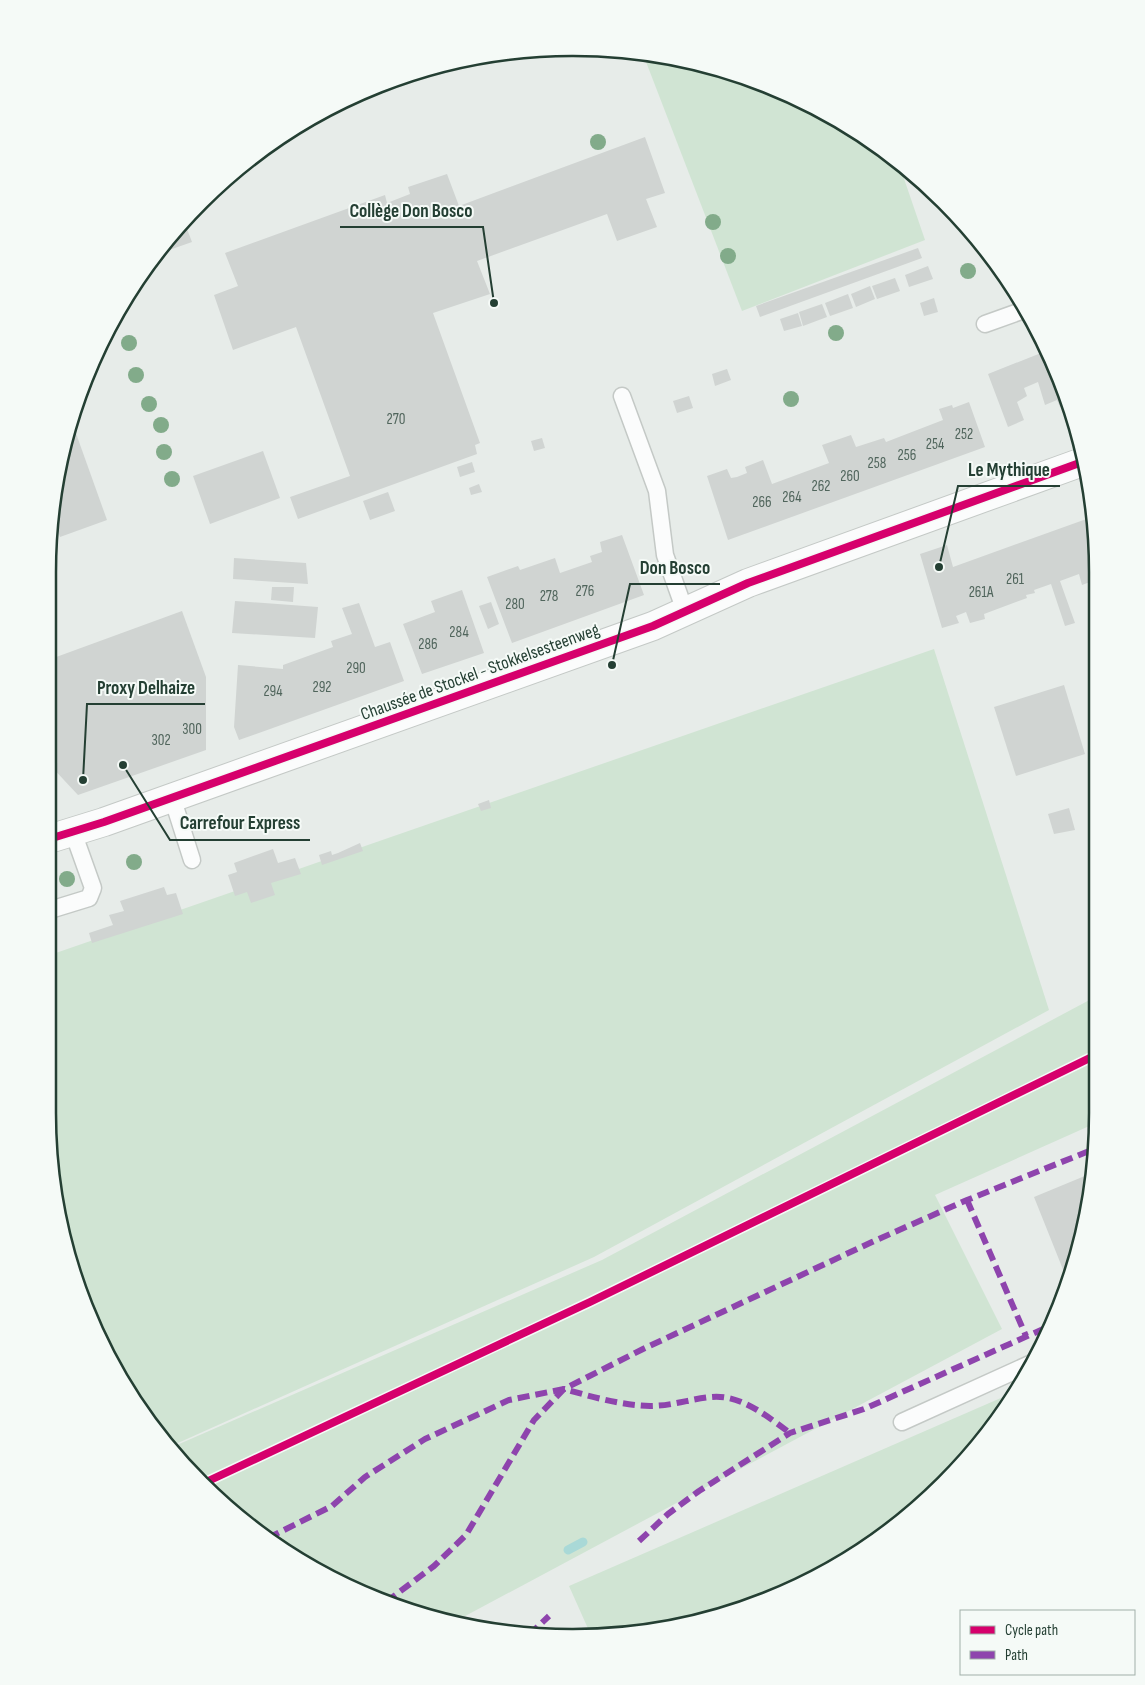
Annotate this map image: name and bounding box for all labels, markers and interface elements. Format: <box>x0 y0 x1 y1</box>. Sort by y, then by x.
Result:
callout: Collège Don Bosco <box>340 193 483 227</box>
text: Collège Don Bosco <box>349 200 473 223</box>
house number: 270 <box>387 410 405 429</box>
house number: 252 <box>955 425 973 444</box>
house number: 254 <box>926 435 944 454</box>
house number: 256 <box>898 446 916 465</box>
callout: Le Mythique <box>958 452 1060 486</box>
house number: 258 <box>868 454 886 473</box>
text: Le Mythique <box>968 459 1050 482</box>
house number: 260 <box>840 467 860 486</box>
house number: 262 <box>811 477 831 496</box>
house number: 264 <box>782 488 802 507</box>
house number: 266 <box>752 493 772 512</box>
callout: Don Bosco <box>630 550 720 584</box>
text: Don Bosco <box>640 557 710 580</box>
house number: 261 <box>1006 570 1025 589</box>
house number: 276 <box>576 582 594 601</box>
house number: 261A <box>969 583 994 602</box>
house number: 278 <box>540 587 558 606</box>
house number: 280 <box>505 595 525 614</box>
street label: Chaussée de Stockel - Stokkelsesteenweg <box>358 619 602 725</box>
house number: 284 <box>449 623 469 642</box>
house number: 286 <box>418 635 438 654</box>
house number: 290 <box>346 659 366 678</box>
callout: Proxy Delhaize <box>87 670 205 704</box>
text: Proxy Delhaize <box>97 677 195 700</box>
house number: 292 <box>312 678 332 697</box>
house number: 294 <box>263 682 283 701</box>
house number: 300 <box>182 720 202 739</box>
house number: 302 <box>151 731 171 750</box>
callout: Carrefour Express <box>170 806 310 840</box>
text: Carrefour Express <box>180 812 300 835</box>
legend <box>960 1610 1135 1675</box>
text: Cycle path <box>1005 1621 1058 1640</box>
text: Path <box>1005 1646 1028 1665</box>

